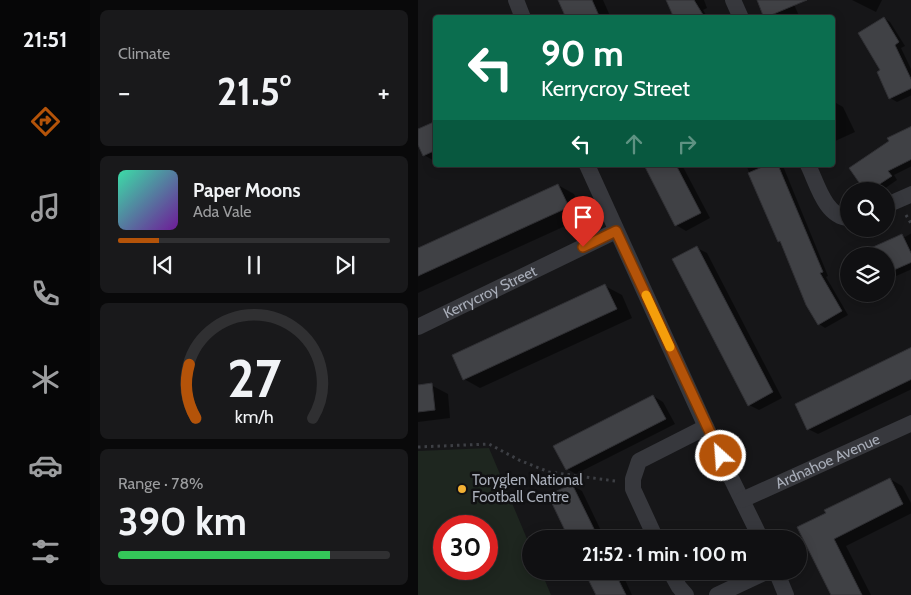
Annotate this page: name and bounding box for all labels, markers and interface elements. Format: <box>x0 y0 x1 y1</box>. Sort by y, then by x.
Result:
text: 21:51 <box>23 26 67 53</box>
text: 90 m <box>541 32 624 75</box>
icon: left <box>458 35 523 100</box>
text: Climate <box>118 44 170 63</box>
text: 21.5° <box>217 68 291 115</box>
text: − <box>118 75 130 109</box>
text: + <box>378 75 390 109</box>
text: Kerrycroy Street <box>541 75 690 102</box>
icon: directions <box>28 104 63 139</box>
icon: left <box>567 130 595 158</box>
icon: ahead <box>620 130 648 158</box>
icon: right <box>673 130 701 158</box>
text: Paper Moons <box>193 179 301 202</box>
map controls <box>840 182 895 302</box>
button: search <box>840 182 895 237</box>
icon: music <box>28 190 63 225</box>
pin <box>562 196 604 247</box>
text: Ada Vale <box>193 202 252 221</box>
icon: arrive <box>569 203 597 231</box>
button: layers <box>840 247 895 302</box>
icon: previous <box>149 251 177 279</box>
icon: pause <box>240 251 268 279</box>
icon: next <box>331 251 359 279</box>
street label: Kerrycroy Street <box>440 262 540 322</box>
icon: phone <box>28 276 63 311</box>
text: 27 <box>227 347 281 410</box>
icon: climate <box>28 362 63 397</box>
text: km/h <box>234 406 274 427</box>
position arrow <box>694 429 746 481</box>
street label: Ardnahoe Avenue <box>773 430 883 493</box>
icon: car <box>28 448 63 483</box>
place label: Toryglen National Football Centre <box>472 471 583 506</box>
text: Range · 78% <box>118 474 204 493</box>
marker: Toryglen National Football Centre <box>456 483 468 495</box>
text: 390 km <box>118 498 247 545</box>
speed limit sign: 30 <box>433 515 498 580</box>
icon: filters <box>28 534 63 569</box>
text: 21:52 · 1 min · 100 m <box>582 543 747 566</box>

